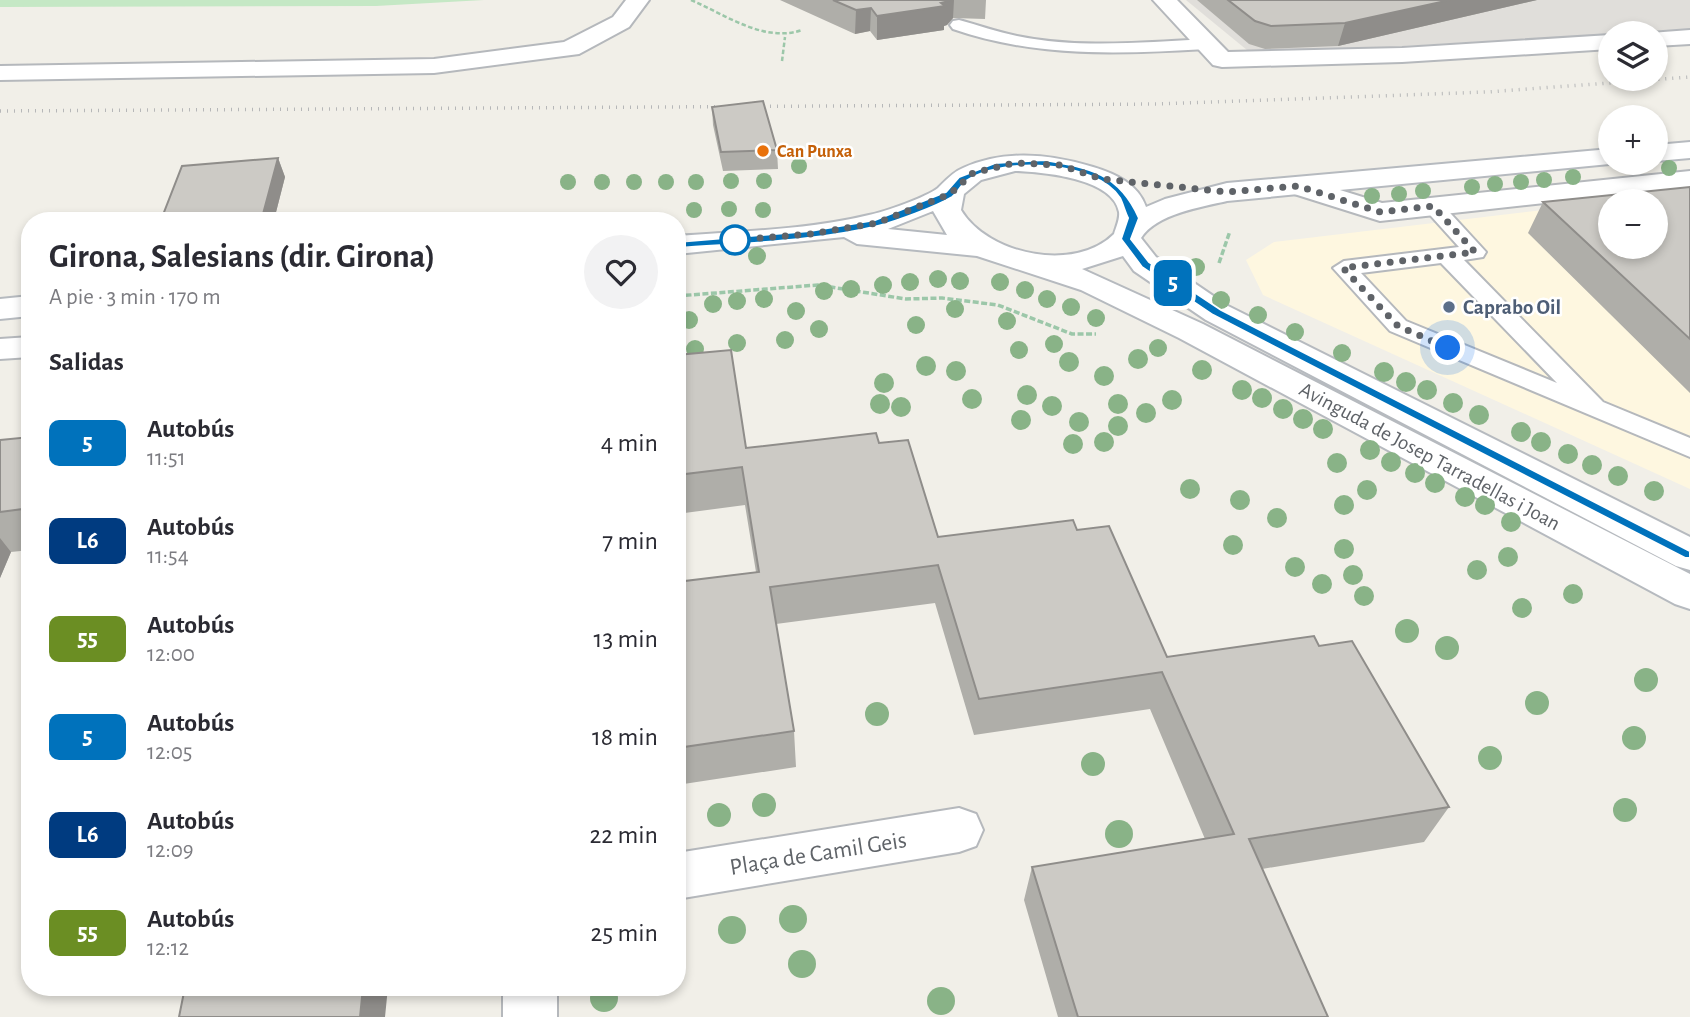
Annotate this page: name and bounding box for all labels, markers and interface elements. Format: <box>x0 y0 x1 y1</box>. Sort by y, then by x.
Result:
map controls <box>1598 21 1668 259</box>
button: layers <box>1598 21 1668 91</box>
button: + <box>1598 105 1668 175</box>
marker: Can Punxa <box>755 143 771 159</box>
place label: Can Punxa <box>777 143 853 161</box>
button: − <box>1598 189 1668 259</box>
unlabelled marker <box>720 225 750 255</box>
button: heart <box>584 235 658 309</box>
text: Girona, Salesians (dir. Girona) <box>49 241 435 274</box>
line badge: 5 <box>1150 260 1196 306</box>
text: 5 <box>1168 271 1178 295</box>
text: A pie · 3 min · 170 m <box>49 286 221 309</box>
place label: Caprabo Oil <box>1463 297 1561 318</box>
marker: Caprabo Oil <box>1441 299 1457 315</box>
your location <box>1430 330 1465 365</box>
text: Salidas <box>49 349 124 375</box>
street label: Avinguda de Josep Tarradellas i Joan <box>1296 379 1564 534</box>
text: Autobús <box>147 416 234 442</box>
text: 4 min <box>601 430 658 456</box>
text: 5 <box>82 431 93 455</box>
text: 11:51 <box>147 447 186 470</box>
text: Autobús <box>147 514 234 540</box>
text: 7 min <box>602 528 658 554</box>
text: L6 <box>77 529 98 553</box>
text: 11:54 <box>147 545 189 568</box>
text: Autobús <box>147 612 234 638</box>
text: 13 min <box>594 626 658 652</box>
text: 55 <box>77 627 98 651</box>
text: 12:00 <box>147 643 195 666</box>
text: Autobús <box>147 710 234 736</box>
text: 18 min <box>592 724 658 750</box>
text: 5 <box>82 725 93 749</box>
text: 12:05 <box>147 741 192 764</box>
text: Autobús <box>147 808 234 834</box>
text: 22 min <box>590 822 658 848</box>
text: L6 <box>77 823 98 847</box>
street label: Plaça de Camil Geis <box>728 828 908 880</box>
text: 12:09 <box>147 839 194 862</box>
text: Autobús <box>147 906 234 932</box>
text: 25 min <box>591 920 658 946</box>
text: 55 <box>77 921 98 945</box>
text: 12:12 <box>147 937 189 960</box>

